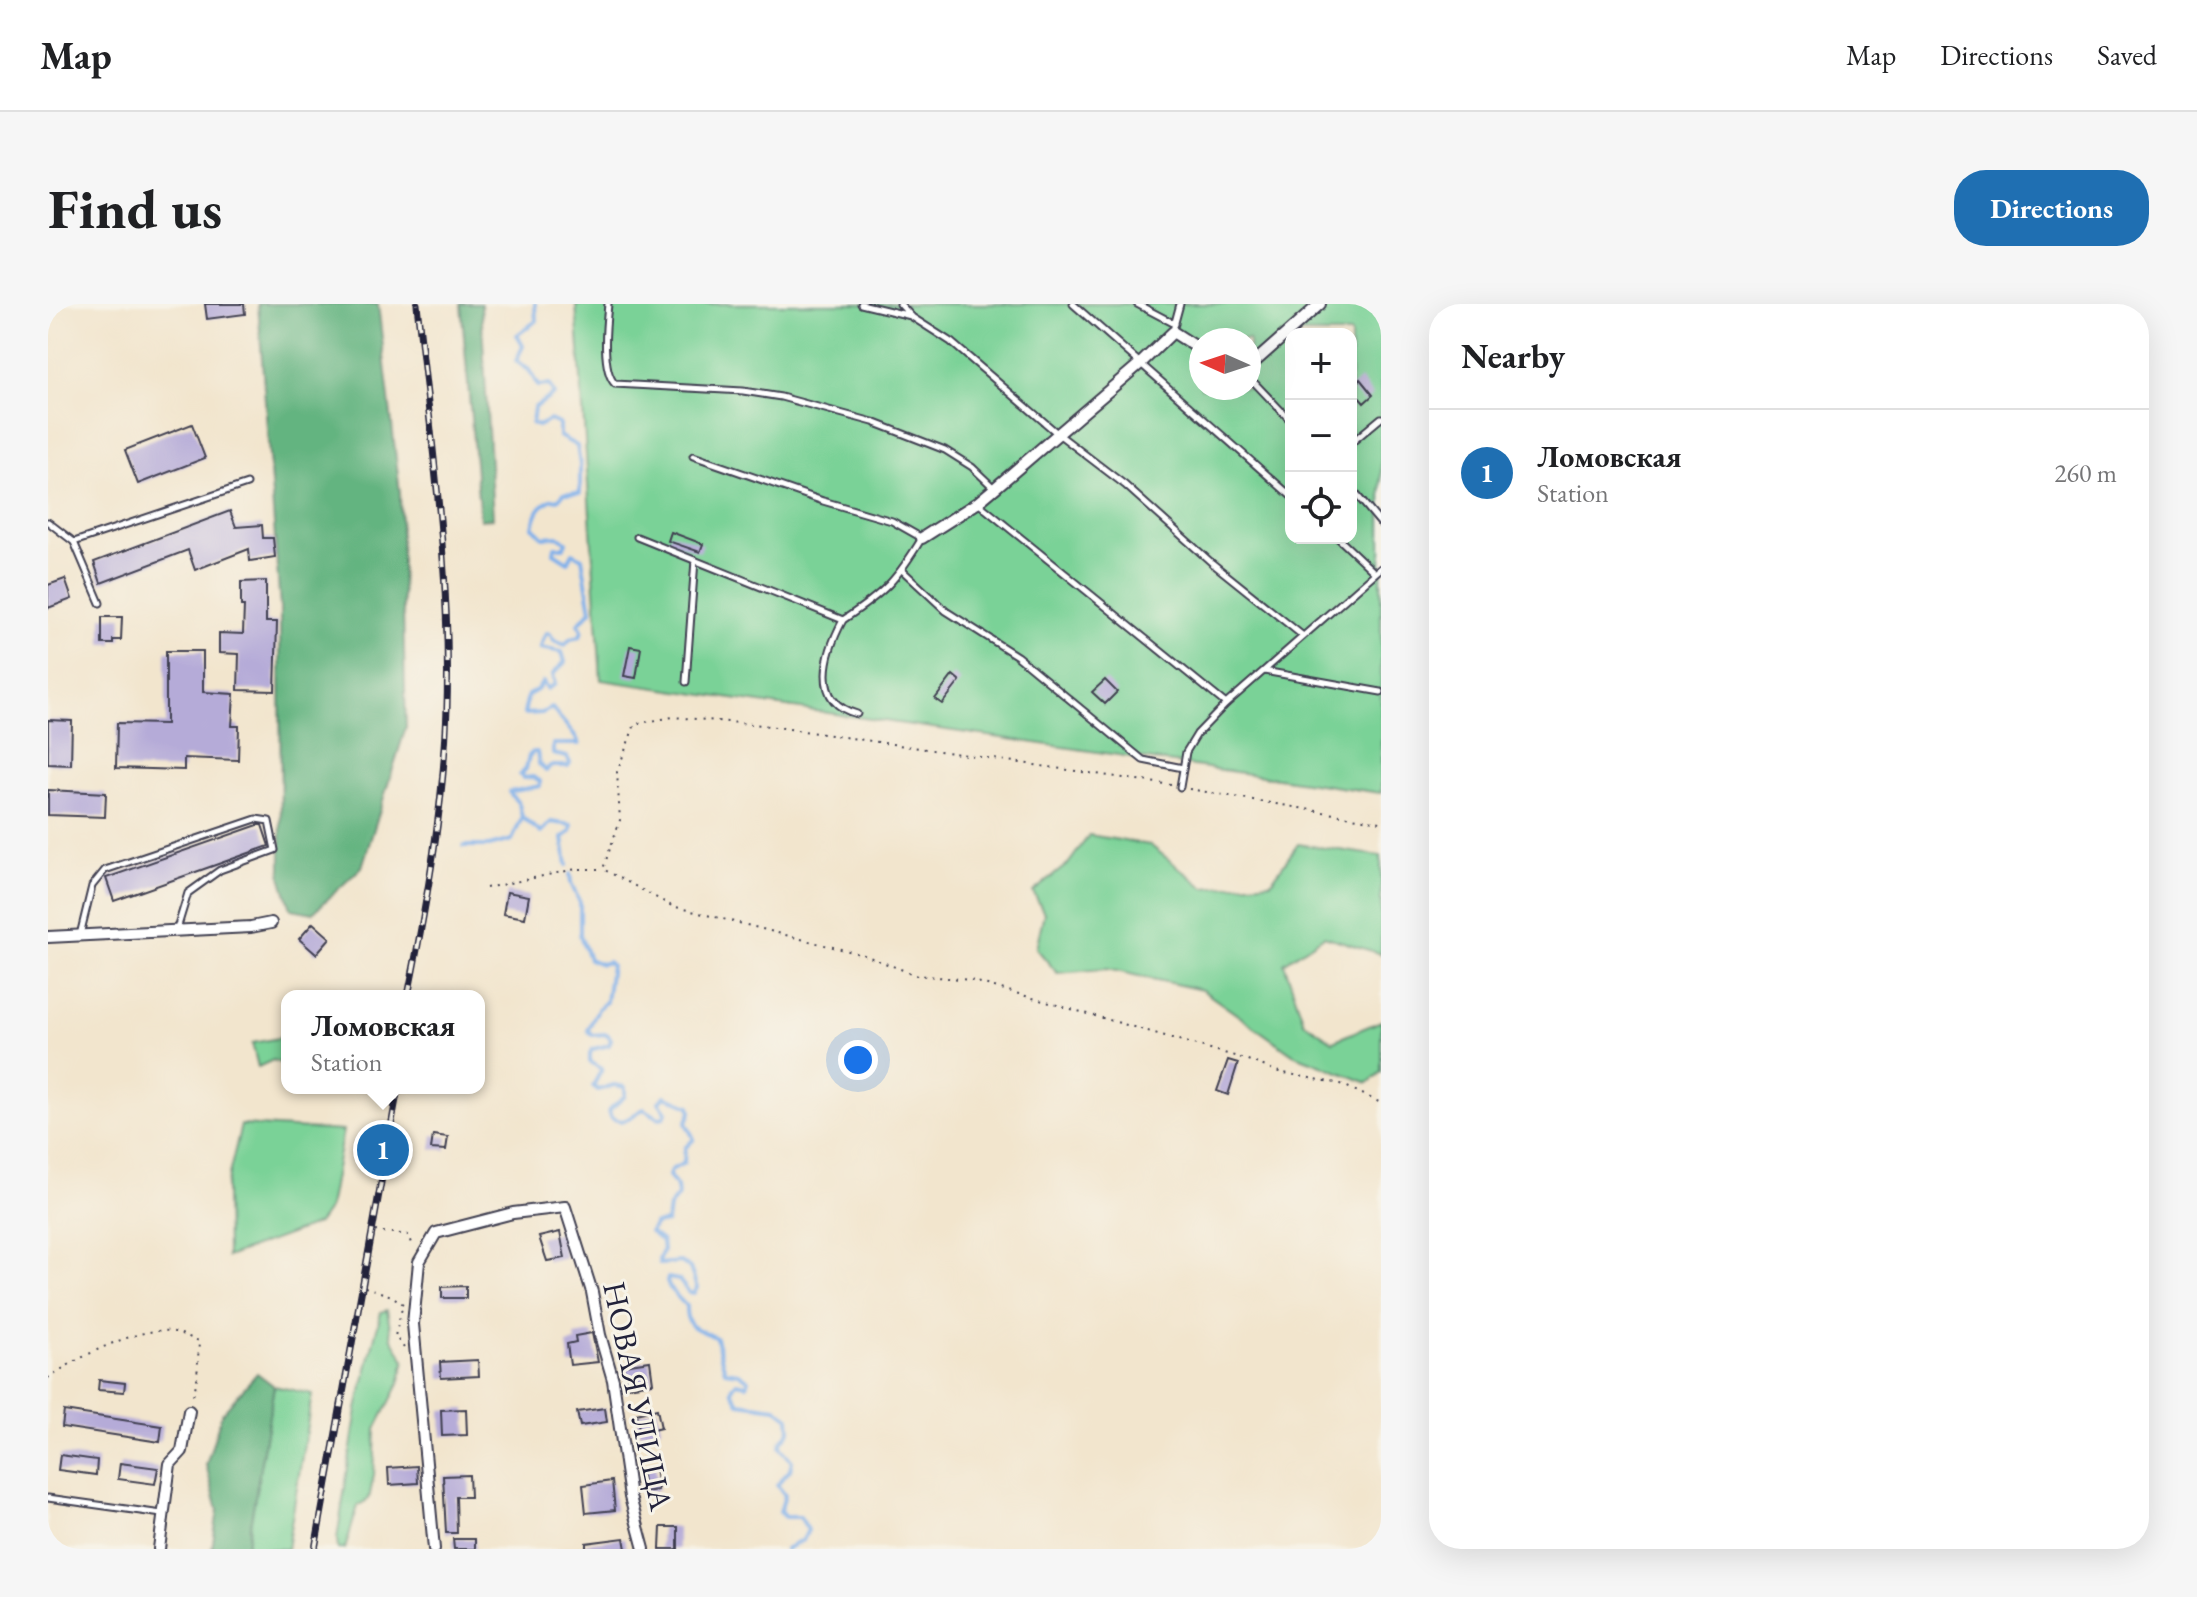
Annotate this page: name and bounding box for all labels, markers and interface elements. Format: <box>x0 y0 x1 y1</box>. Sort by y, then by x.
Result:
text: Map <box>40 31 112 80</box>
text: Map <box>1846 37 1896 73</box>
text: Directions <box>1940 37 2053 73</box>
text: Saved <box>2097 37 2157 73</box>
button: Directions <box>1954 170 2149 246</box>
text: Find us <box>48 172 222 245</box>
north arrow <box>1189 328 1261 400</box>
map controls <box>1285 328 1357 544</box>
button: + <box>1285 328 1357 400</box>
text: Nearby <box>1461 334 1565 378</box>
button: − <box>1285 400 1357 472</box>
text: Ломовская <box>1537 437 1682 476</box>
text: 1 <box>1480 456 1494 490</box>
text: 260 m <box>2054 456 2117 490</box>
button: locate <box>1285 472 1357 544</box>
text: Station <box>1537 476 1609 510</box>
popup <box>281 990 485 1094</box>
text: Ломовская <box>311 1006 455 1045</box>
your location <box>838 1040 878 1080</box>
text: Station <box>311 1045 382 1079</box>
pin: 1 <box>357 1120 409 1180</box>
street label: НОВАЯ УЛИЦА <box>593 1278 683 1515</box>

